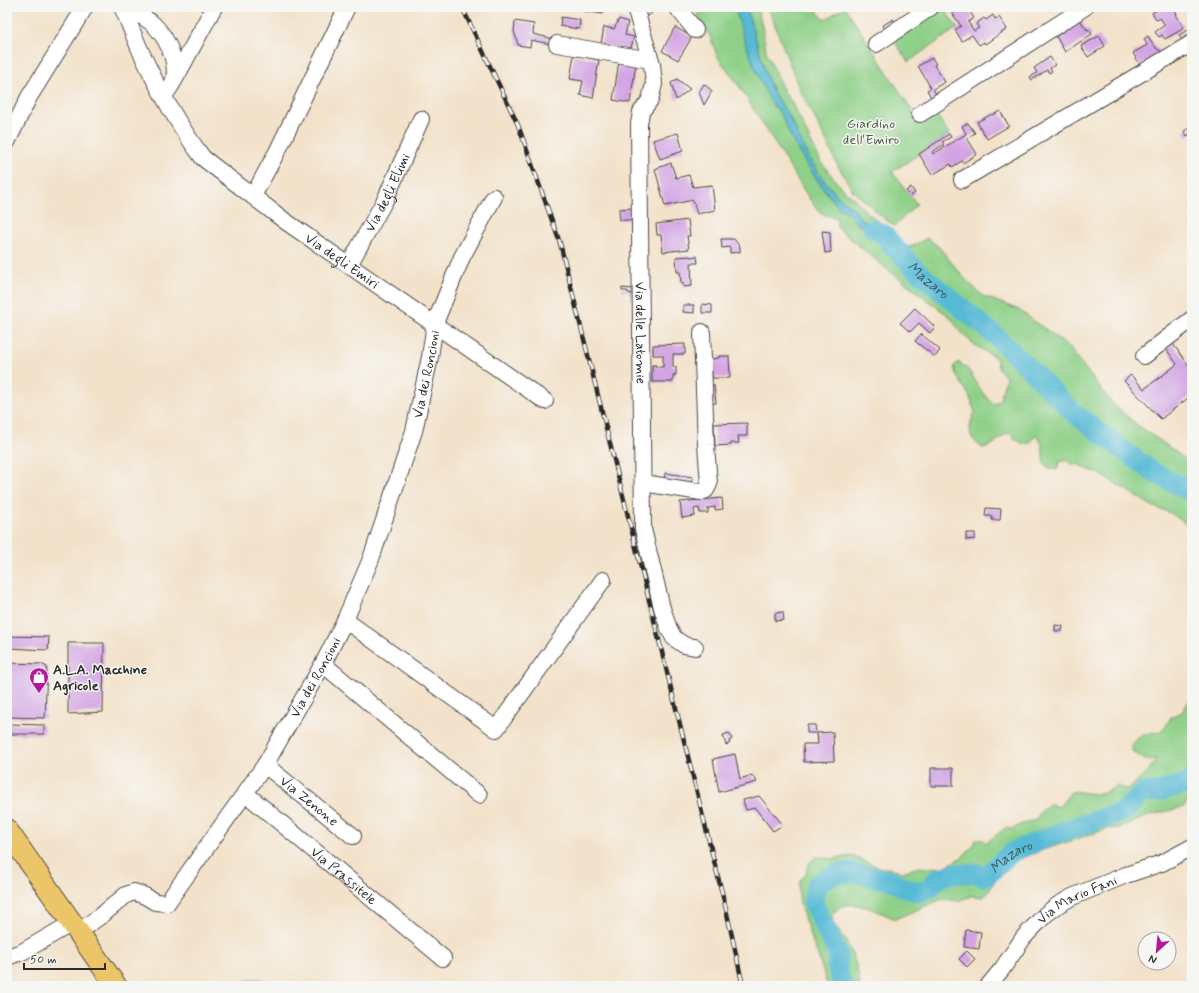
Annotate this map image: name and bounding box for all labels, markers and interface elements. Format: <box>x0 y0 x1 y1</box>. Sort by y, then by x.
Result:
park label: Giardino dell'Emiro <box>843 115 899 149</box>
street label: Via degli Elimi <box>361 151 415 235</box>
street label: Via degli Emiri <box>301 230 382 294</box>
water label: Mazaro <box>902 258 953 305</box>
street label: Via delle Latomie <box>631 282 650 384</box>
street label: Via dei Roncioni <box>409 329 444 420</box>
street label: Via dei Roncioni <box>286 634 345 721</box>
place label: A.L.A. Macchine Agricole <box>53 661 147 696</box>
shop icon: A.L.A. Macchine Agricole <box>28 666 50 694</box>
street label: Via Zenone <box>276 773 342 831</box>
water label: Mazaro <box>986 835 1036 879</box>
street label: Via Prassitele <box>306 843 381 910</box>
street label: Via Mario Fani <box>1033 872 1120 928</box>
north arrow <box>1137 931 1177 971</box>
scale bar <box>24 945 105 971</box>
text: N <box>1146 951 1159 967</box>
text: 50 m <box>30 952 57 968</box>

